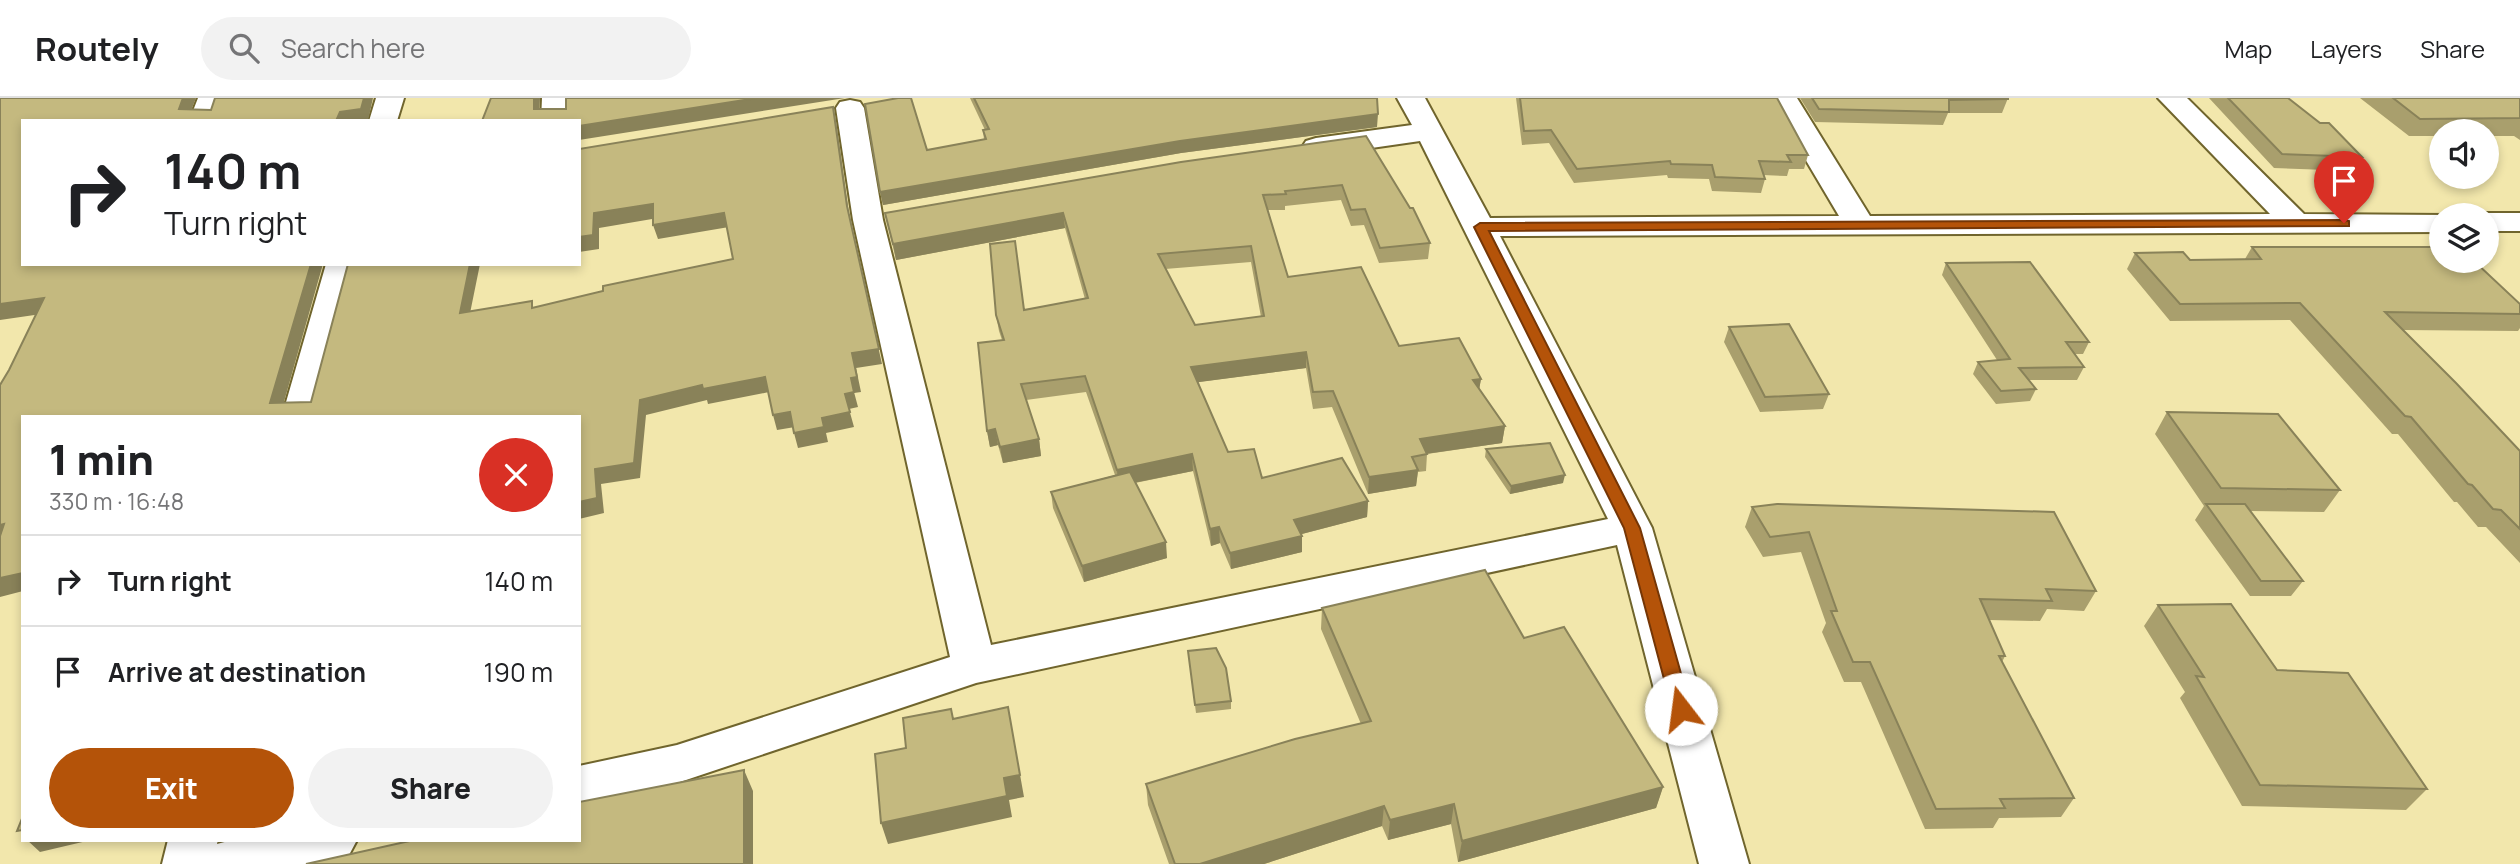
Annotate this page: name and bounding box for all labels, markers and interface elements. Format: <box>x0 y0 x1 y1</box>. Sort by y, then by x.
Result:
search box <box>201 17 691 80</box>
text: Routely <box>35 26 159 71</box>
icon: search <box>225 29 263 67</box>
text: Search here <box>281 30 425 66</box>
text: Map <box>2225 32 2272 65</box>
text: Layers <box>2310 32 2382 65</box>
text: Share <box>2420 32 2485 65</box>
map controls <box>2429 119 2499 273</box>
button: sound <box>2429 119 2499 189</box>
text: 140 m <box>164 137 301 204</box>
icon: right <box>49 147 140 238</box>
pin <box>2314 151 2374 223</box>
icon: arrive <box>2325 162 2363 200</box>
text: Turn right <box>164 201 307 245</box>
button: layers <box>2429 203 2499 273</box>
text: 1 min <box>49 430 154 488</box>
button: close <box>479 438 553 512</box>
text: 330 m · 16:48 <box>49 485 184 517</box>
icon: right <box>49 562 87 600</box>
text: Turn right <box>108 563 232 599</box>
text: 140 m <box>484 563 553 599</box>
icon: arrive <box>49 653 87 691</box>
text: Arrive at destination <box>108 654 366 690</box>
text: 190 m <box>484 654 553 690</box>
position arrow <box>1644 672 1718 746</box>
button: Exit <box>49 748 294 828</box>
button: Share <box>308 748 553 828</box>

